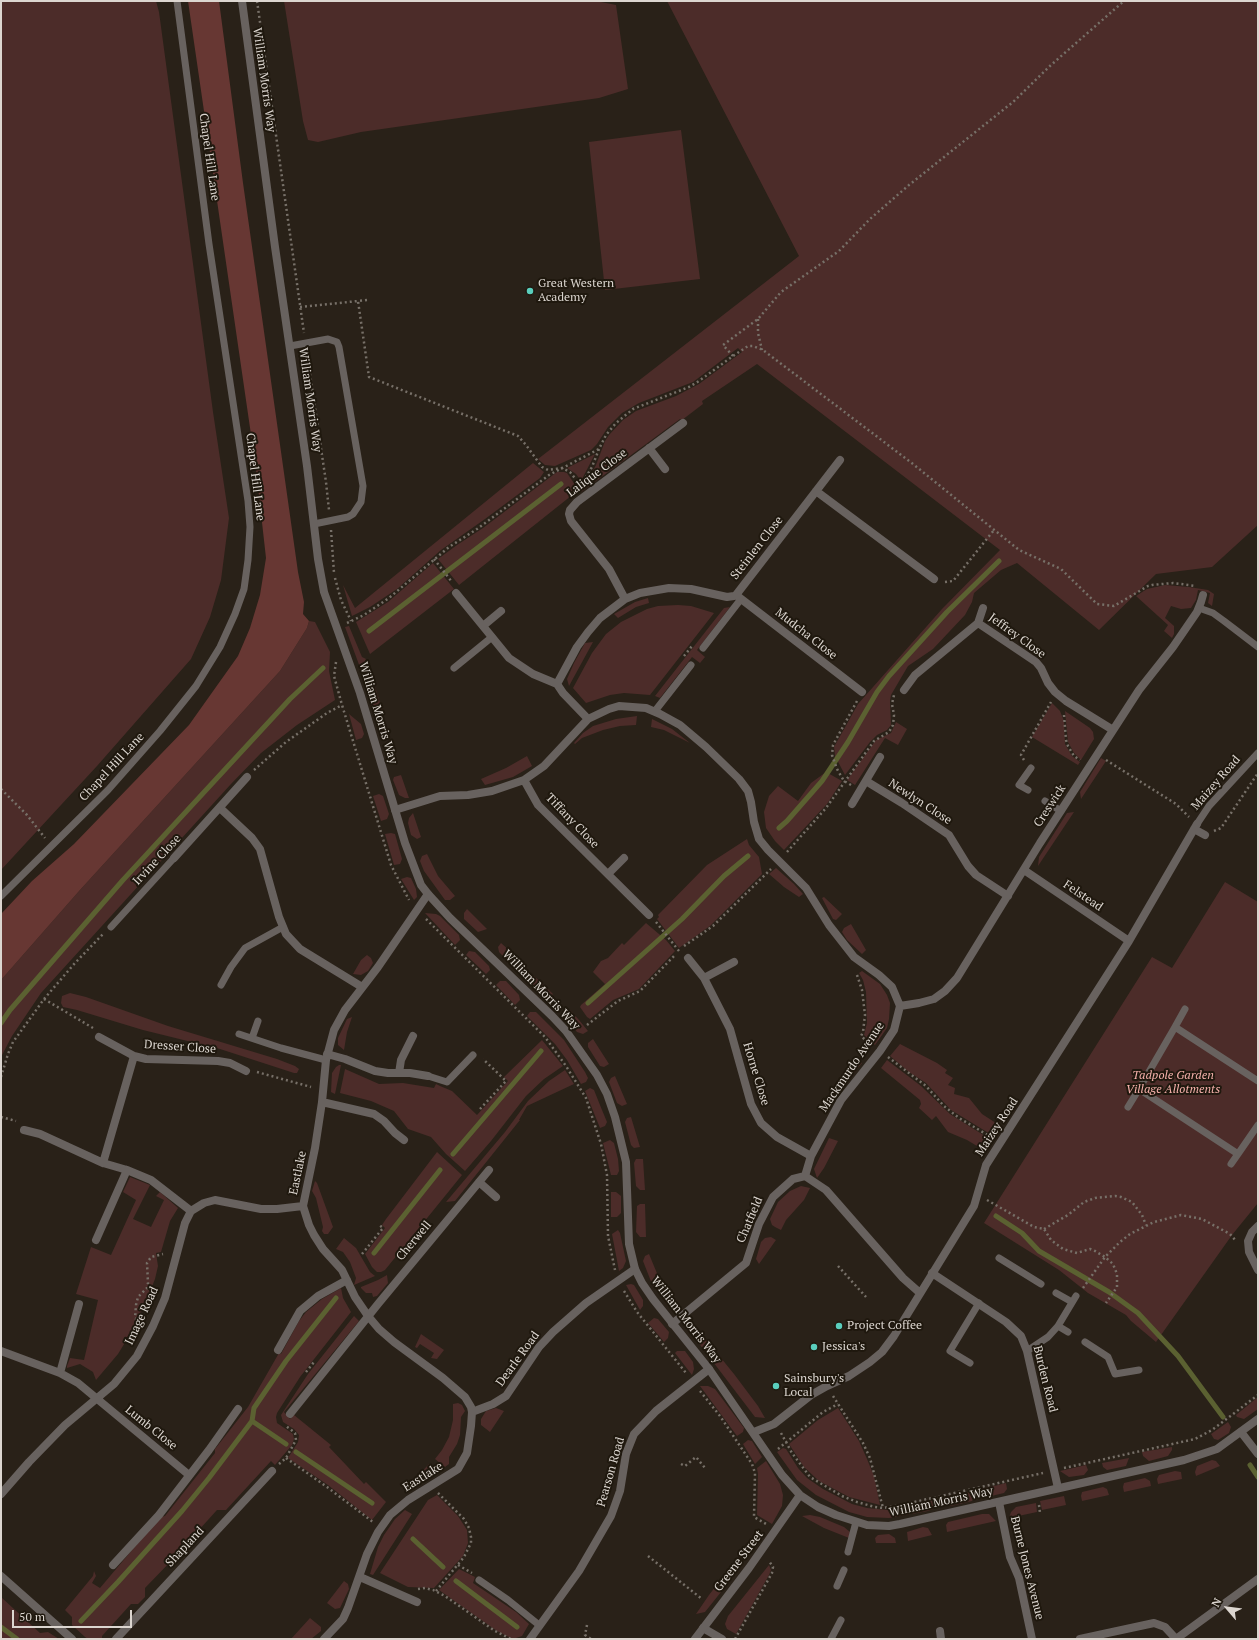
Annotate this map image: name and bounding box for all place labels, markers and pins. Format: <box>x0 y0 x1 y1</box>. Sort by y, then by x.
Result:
place label: Great Western Academy <box>538 277 614 305</box>
marker: Great Western Academy <box>525 286 535 296</box>
place label: Project Coffee <box>847 1319 922 1333</box>
marker: Project Coffee <box>834 1321 844 1331</box>
place label: Jessica's <box>822 1340 865 1354</box>
marker: Jessica's <box>809 1342 819 1352</box>
place label: Sainsbury's Local <box>784 1372 844 1400</box>
marker: Sainsbury's Local <box>771 1381 781 1391</box>

